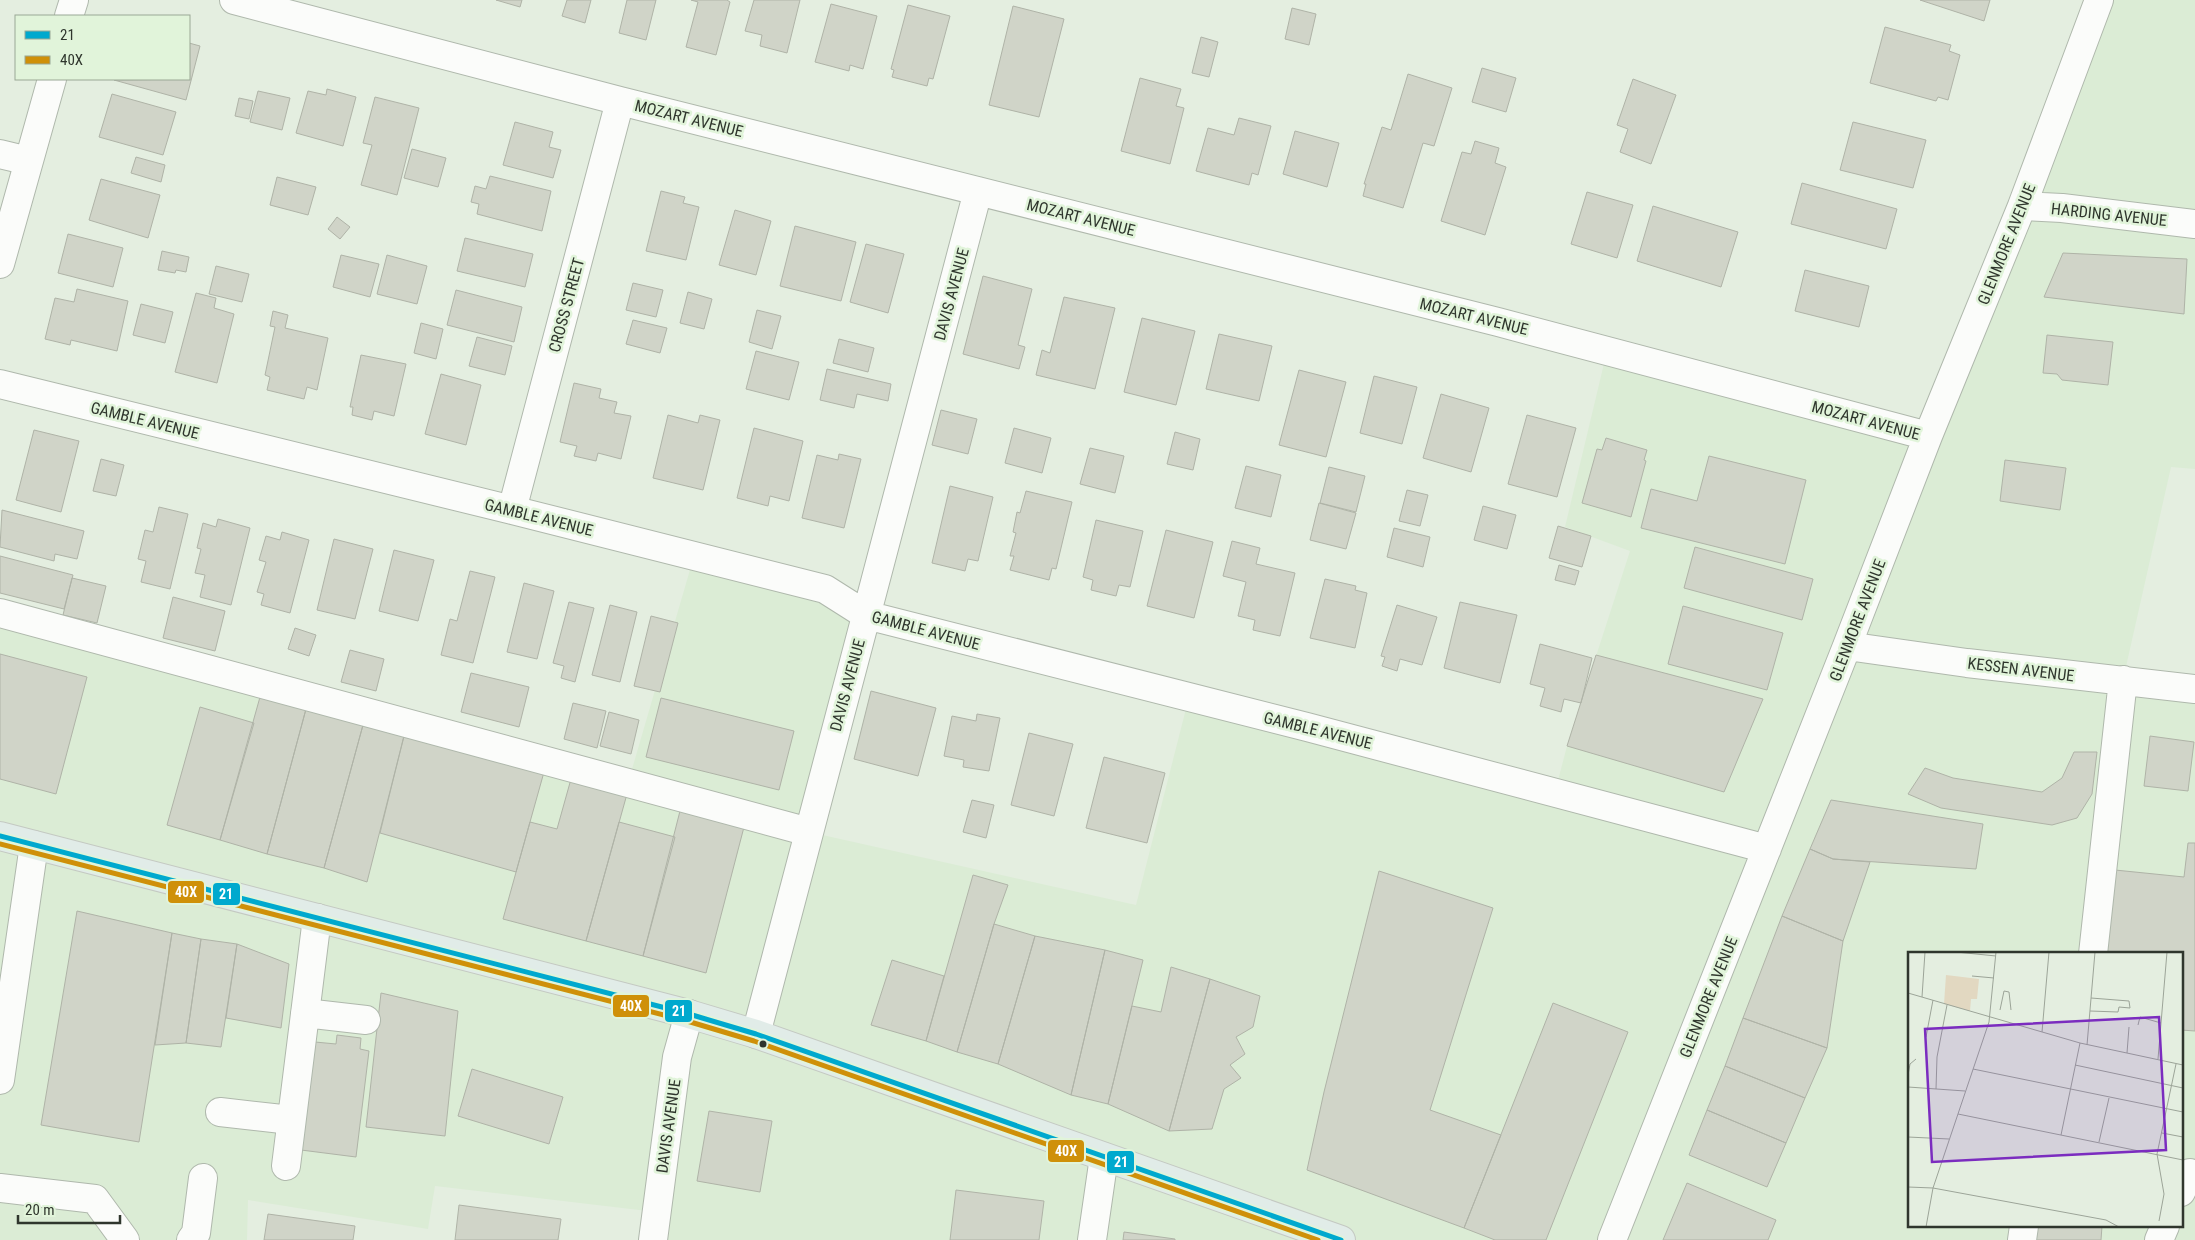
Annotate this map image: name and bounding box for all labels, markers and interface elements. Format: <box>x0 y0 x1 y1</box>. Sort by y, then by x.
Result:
legend <box>15 15 190 80</box>
text: 21 <box>60 26 75 44</box>
text: 40X <box>60 51 83 69</box>
street label: MOZART AVENUE <box>633 96 745 141</box>
street label: GLENMORE AVENUE <box>1973 181 2039 308</box>
street label: MOZART AVENUE <box>1025 195 1137 240</box>
street label: HARDING AVENUE <box>2050 199 2168 230</box>
street label: DAVIS AVENUE <box>930 246 973 342</box>
street label: CROSS STREET <box>545 256 588 354</box>
street label: MOZART AVENUE <box>1418 294 1530 339</box>
street label: MOZART AVENUE <box>1810 397 1922 444</box>
street label: GAMBLE AVENUE <box>89 398 201 443</box>
street label: GAMBLE AVENUE <box>483 495 595 540</box>
street label: GLENMORE AVENUE <box>1825 556 1889 684</box>
street label: GAMBLE AVENUE <box>870 607 982 654</box>
street label: DAVIS AVENUE <box>826 637 869 733</box>
street label: KESSEN AVENUE <box>1967 654 2075 685</box>
street label: GAMBLE AVENUE <box>1262 708 1374 753</box>
line badge: 40X <box>167 880 205 904</box>
line badge: 21 <box>212 882 241 906</box>
text: 40X <box>175 884 197 900</box>
text: 21 <box>219 886 233 902</box>
street label: GLENMORE AVENUE <box>1675 934 1741 1061</box>
inset map <box>1908 952 2182 1228</box>
line badge: 40X <box>612 994 650 1018</box>
text: 40X <box>620 998 642 1014</box>
line badge: 21 <box>664 999 693 1023</box>
text: 21 <box>672 1003 686 1019</box>
unlabelled marker <box>758 1039 768 1049</box>
street label: DAVIS AVENUE <box>652 1078 685 1174</box>
line badge: 40X <box>1047 1139 1085 1163</box>
text: 40X <box>1055 1143 1077 1159</box>
line badge: 21 <box>1106 1150 1135 1174</box>
text: 21 <box>1114 1154 1128 1170</box>
scale bar <box>18 1192 120 1224</box>
text: 20 m <box>25 1201 55 1219</box>

